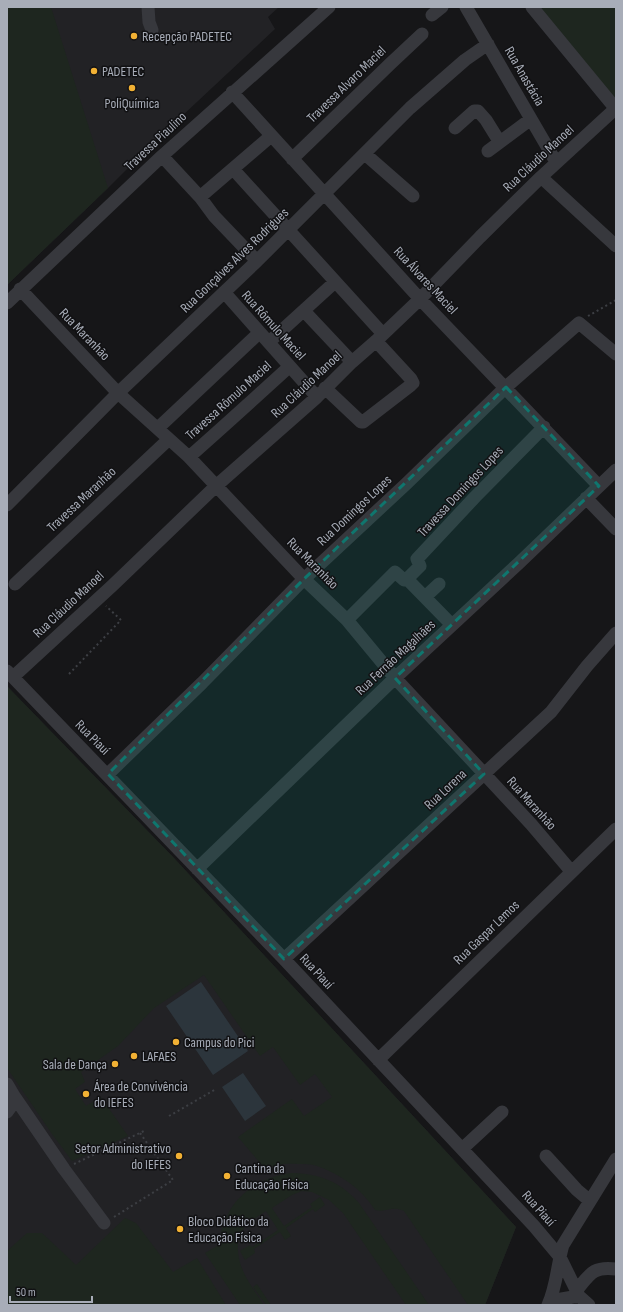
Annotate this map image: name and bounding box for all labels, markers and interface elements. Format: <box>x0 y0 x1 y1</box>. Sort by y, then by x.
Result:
place label: Recepção PADETEC <box>142 28 232 45</box>
marker: Recepção PADETEC <box>129 31 139 41</box>
street label: Travessa Alvaro Maciel <box>303 42 389 126</box>
street label: Rua Anastácia <box>501 44 548 109</box>
place label: PADETEC <box>102 63 145 80</box>
marker: PADETEC <box>89 66 99 76</box>
marker: PoliQuímica <box>127 83 137 93</box>
place label: PoliQuímica <box>105 95 159 112</box>
street label: Travessa Piaulino <box>121 108 190 175</box>
street label: Rua Cláudio Manoel <box>499 121 577 196</box>
street label: Rua Gonçalves Alves Rodrigues <box>177 204 292 316</box>
street label: Rua Álvares Maciel <box>390 243 461 318</box>
street label: Rua Rômulo Maciel <box>238 287 309 364</box>
street label: Rua Maranhão <box>56 305 114 364</box>
street label: Rua Cláudio Manoel <box>267 347 345 422</box>
street label: Travessa Rômulo Maciel <box>182 357 275 443</box>
street label: Travessa Domingos Lopes <box>414 442 507 540</box>
street label: Travessa Maranhão <box>43 463 120 536</box>
street label: Rua Domingos Lopes <box>313 471 395 549</box>
street label: Rua Maranhão <box>283 534 342 593</box>
street label: Rua Cláudio Manoel <box>29 567 107 642</box>
street label: Rua Fernão Magalhães <box>352 616 439 699</box>
street label: Rua Piauí <box>72 716 114 759</box>
street label: Rua Lorena <box>421 766 470 813</box>
street label: Rua Maranhão <box>503 773 560 834</box>
street label: Rua Gaspar Lemos <box>450 897 523 968</box>
street label: Rua Piauí <box>296 950 338 993</box>
place label: Campus do Pici <box>184 1034 254 1051</box>
marker: Campus do Pici <box>171 1037 181 1047</box>
place label: LAFAES <box>142 1048 176 1065</box>
marker: LAFAES <box>129 1051 139 1061</box>
place label: Sala de Dança <box>43 1056 107 1073</box>
marker: Sala de Dança <box>110 1059 120 1069</box>
place label: Área de Convivência do IEFES <box>93 1078 188 1111</box>
marker: Área de Convivência do IEFES <box>81 1089 91 1099</box>
place label: Setor Administrativo do IEFES <box>75 1140 171 1173</box>
marker: Setor Administrativo do IEFES <box>174 1151 184 1161</box>
place label: Cantina da Educação Física <box>235 1160 309 1193</box>
marker: Cantina da Educação Física <box>222 1171 232 1181</box>
street label: Rua Piauí <box>518 1187 559 1230</box>
place label: Bloco Didático da Educação Física <box>188 1213 269 1246</box>
marker: Bloco Didático da Educação Física <box>175 1224 185 1234</box>
scale bar <box>10 1278 92 1304</box>
text: 50 m <box>16 1285 36 1300</box>

